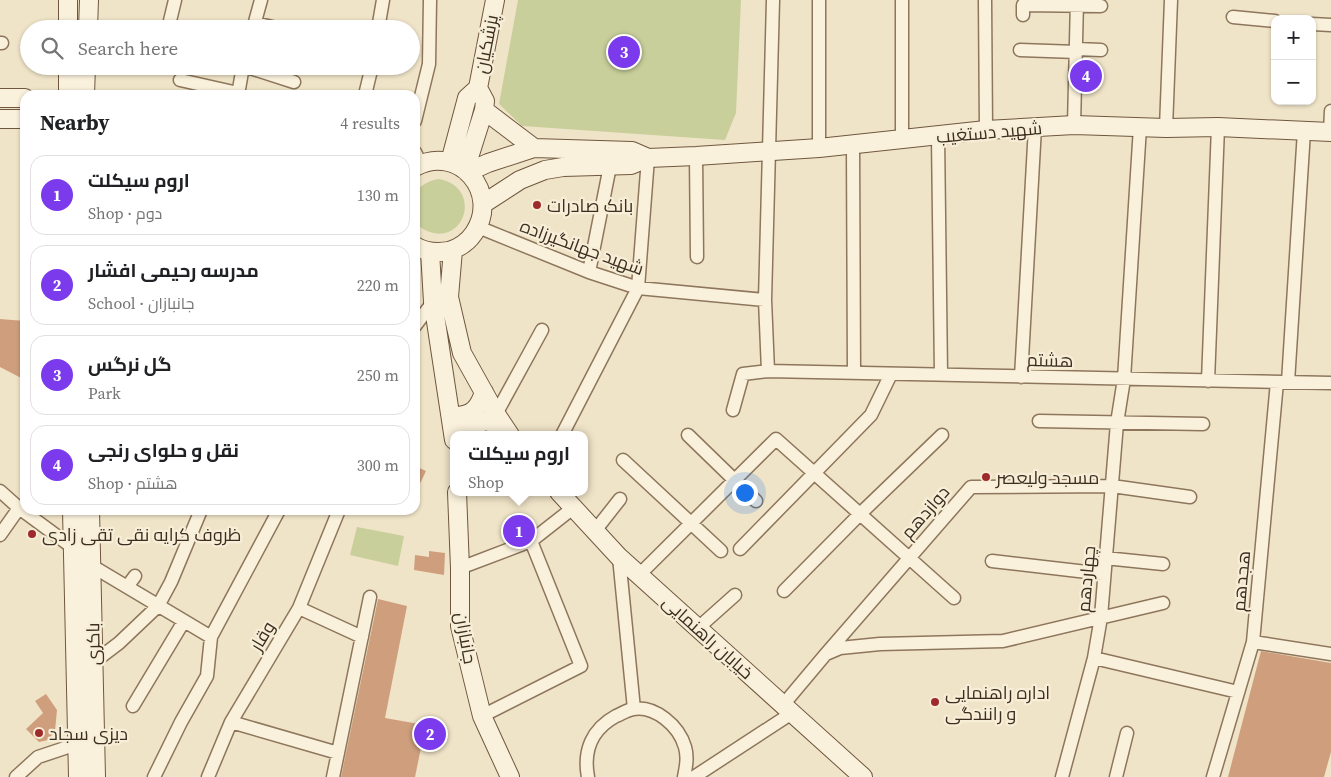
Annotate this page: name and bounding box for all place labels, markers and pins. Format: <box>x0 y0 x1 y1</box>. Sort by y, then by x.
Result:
pin: 3 <box>608 33 640 71</box>
pin: 4 <box>1070 57 1102 95</box>
place label: بانک صادرات <box>547 193 633 218</box>
marker: بانک صادرات <box>531 199 543 211</box>
place label: مسجد ولیعصر <box>995 465 1099 490</box>
marker: مسجد ولیعصر <box>980 471 992 483</box>
pin: 1 <box>503 512 535 550</box>
place label: ظروف کرایه نقی تقی زادی <box>42 522 242 547</box>
marker: ظروف کرایه نقی تقی زادی <box>26 528 38 540</box>
place label: اداره راهنمایی و رانندگی <box>945 680 1050 726</box>
marker: اداره راهنمایی و رانندگی <box>929 696 941 708</box>
pin: 2 <box>414 715 446 753</box>
place label: دیزى سجاد <box>49 721 128 746</box>
marker: دیزى سجاد <box>33 727 45 739</box>

